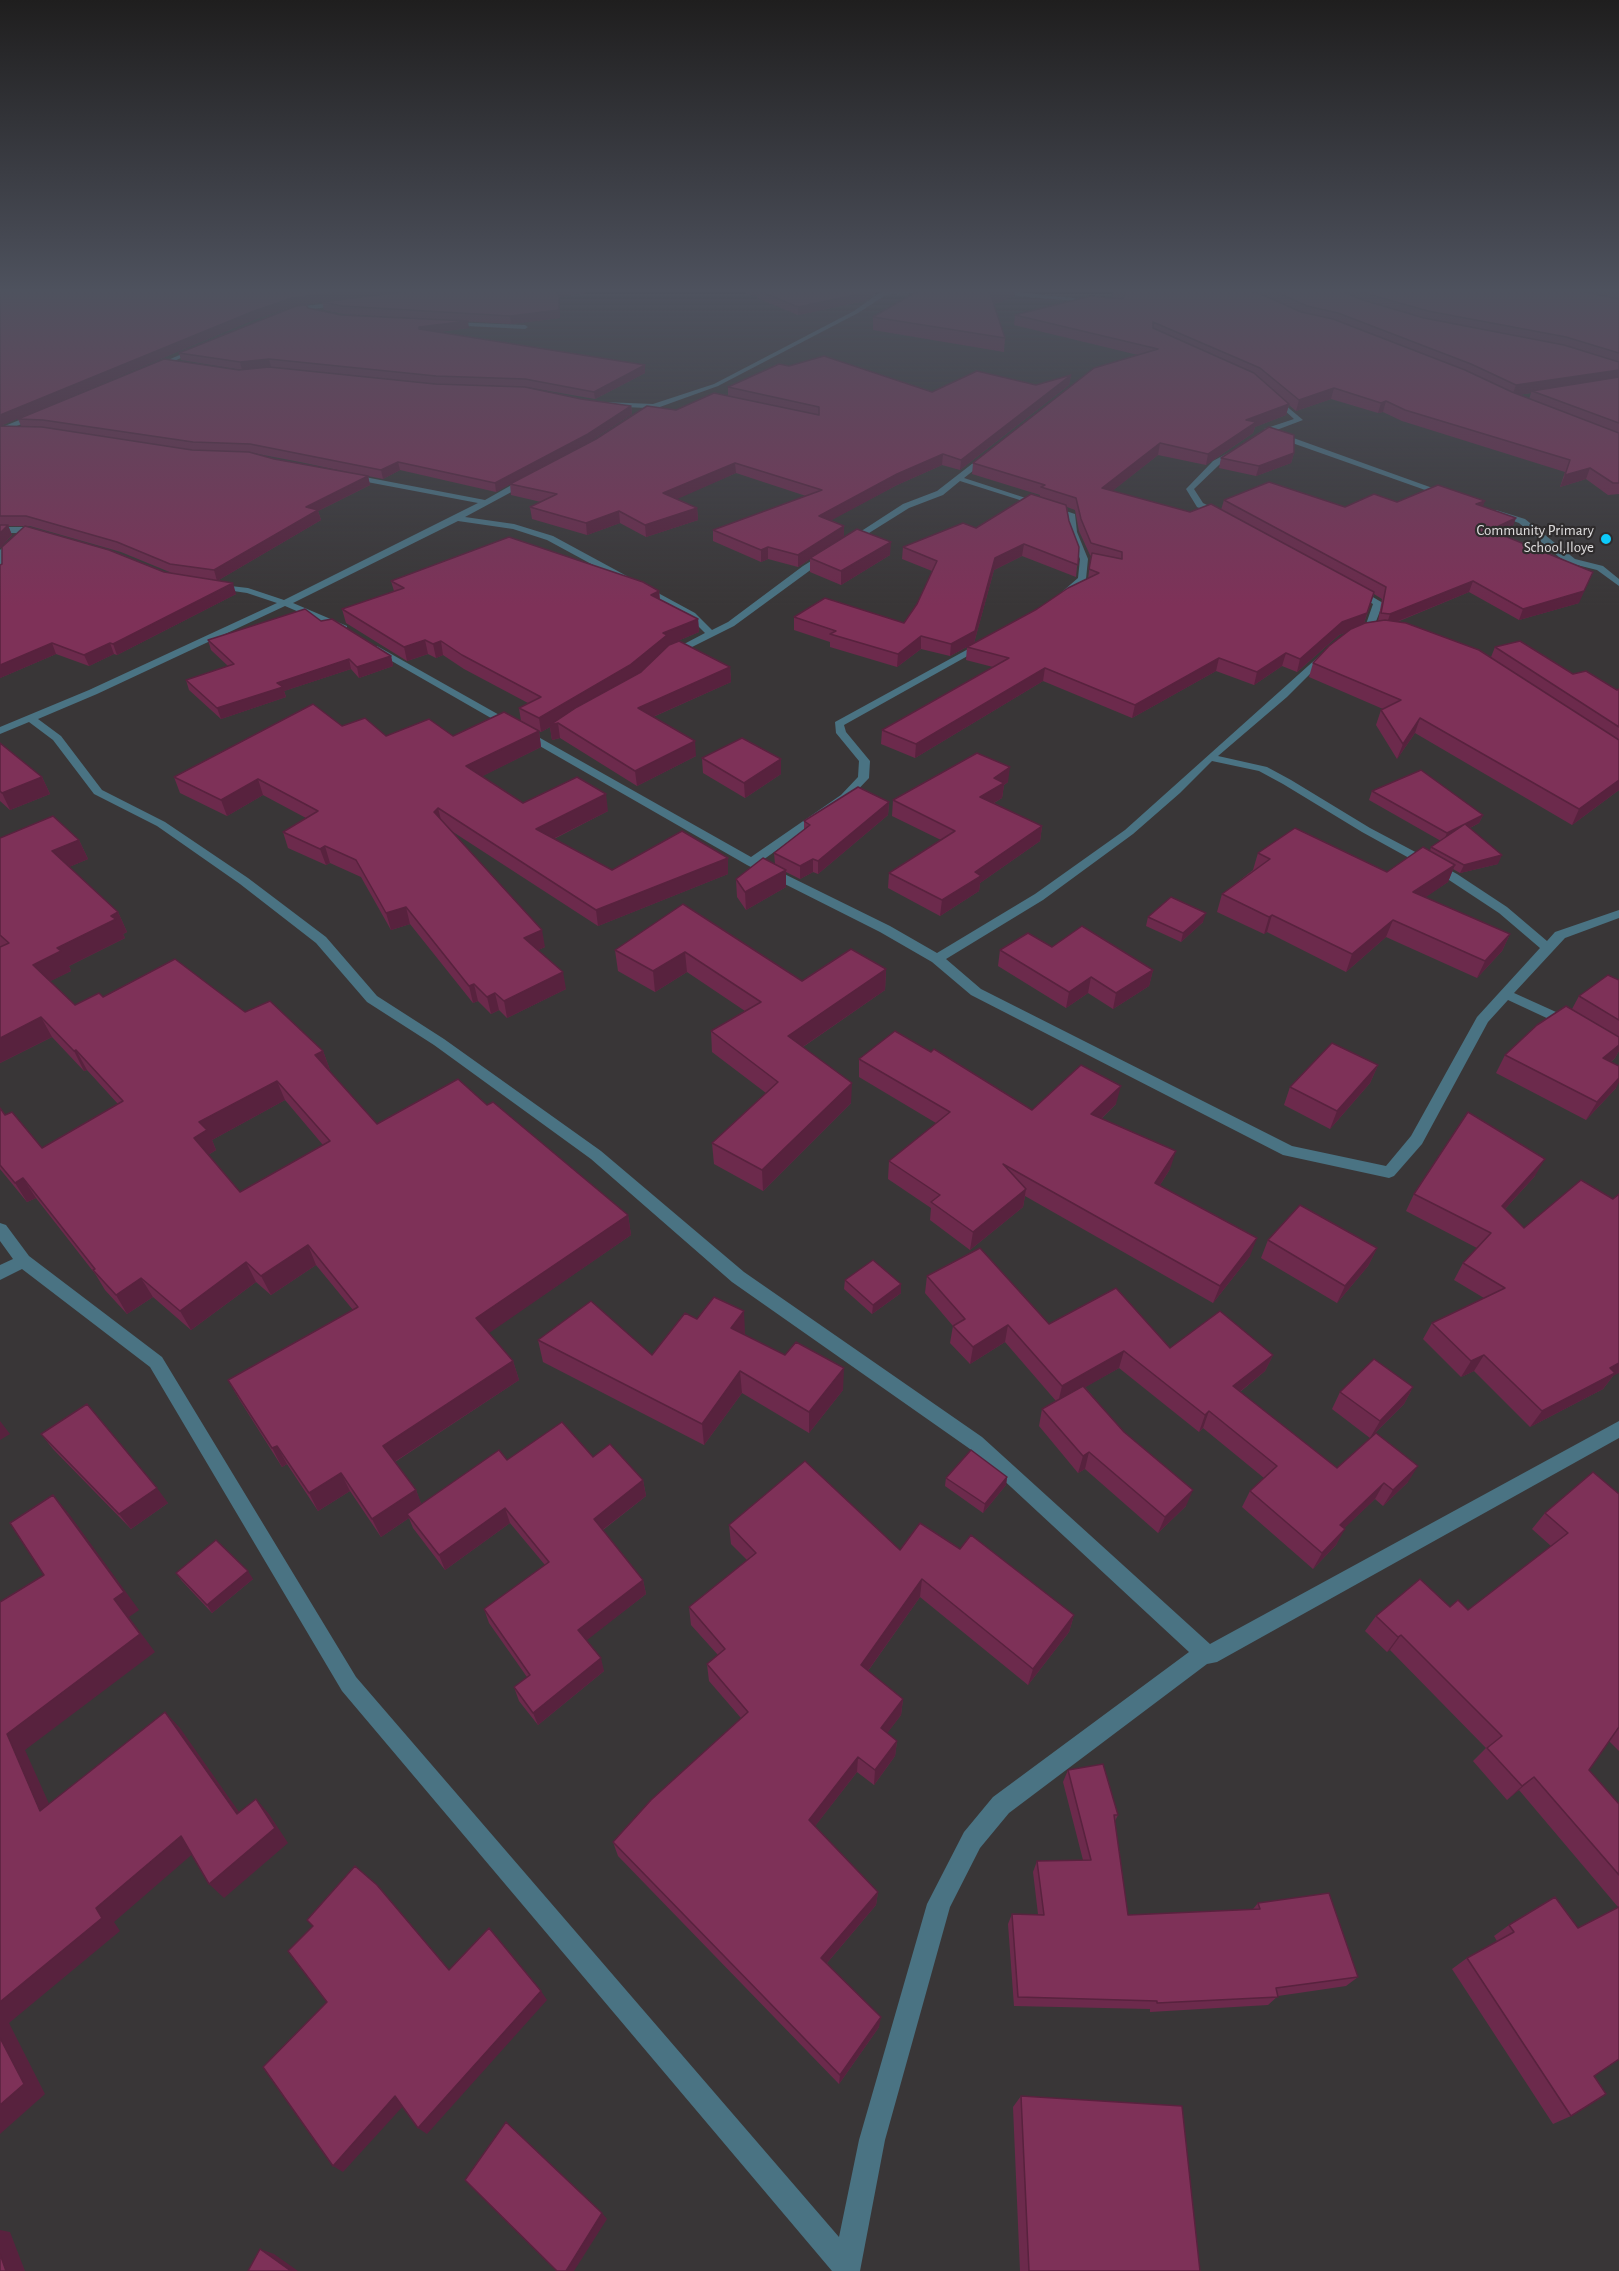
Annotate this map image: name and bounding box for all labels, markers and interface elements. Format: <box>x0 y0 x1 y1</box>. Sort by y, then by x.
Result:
place label: Community Primary School,Iloye <box>1477 521 1594 556</box>
marker: Community Primary School,Iloye <box>1599 532 1613 546</box>

